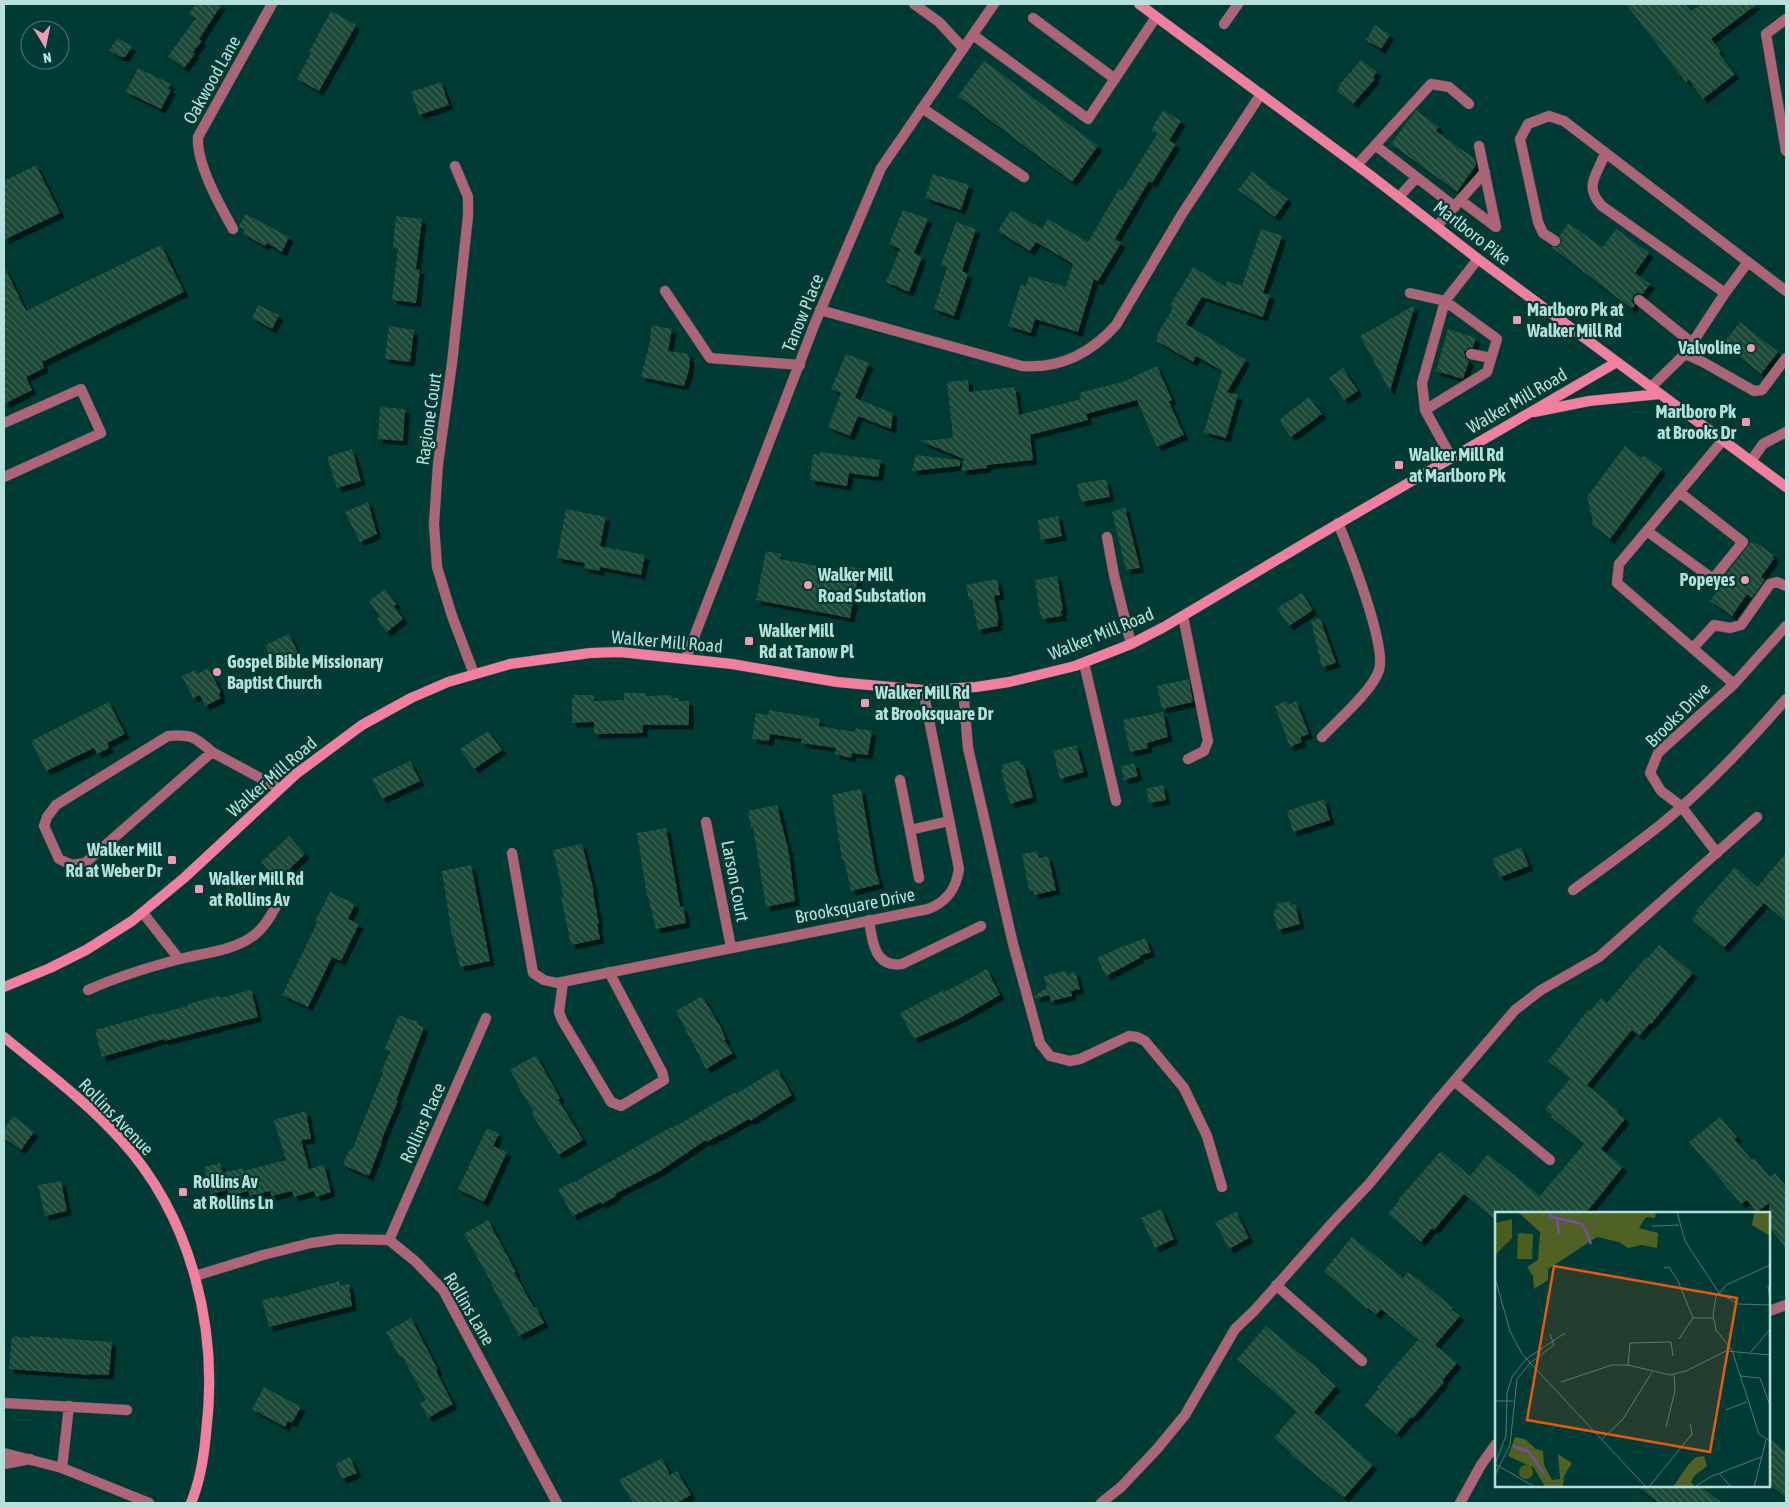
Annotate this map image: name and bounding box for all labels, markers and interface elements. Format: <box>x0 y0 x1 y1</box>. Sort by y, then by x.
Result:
north arrow <box>20 20 70 70</box>
street label: Oakwood Lane <box>179 32 244 127</box>
text: N <box>42 49 53 66</box>
street label: Marlboro Pike <box>1430 196 1515 269</box>
street label: Tanow Place <box>777 271 828 355</box>
place label: Marlboro Pk at Walker Mill Rd <box>1526 299 1624 341</box>
marker: Marlboro Pk at Walker Mill Rd <box>1511 314 1523 326</box>
place label: Valvoline <box>1677 337 1741 358</box>
marker: Valvoline <box>1745 342 1757 354</box>
street label: Walker Mill Road <box>1463 364 1570 438</box>
street label: Ragione Court <box>412 372 445 466</box>
place label: Marlboro Pk at Brooks Dr <box>1656 401 1737 443</box>
marker: Marlboro Pk at Brooks Dr <box>1740 416 1752 428</box>
place label: Walker Mill Rd at Marlboro Pk <box>1408 444 1507 486</box>
marker: Walker Mill Rd at Marlboro Pk <box>1393 459 1405 471</box>
place label: Walker Mill Road Substation <box>817 564 926 606</box>
place label: Popeyes <box>1680 569 1736 590</box>
marker: Popeyes <box>1739 574 1751 586</box>
marker: Walker Mill Road Substation <box>802 579 814 591</box>
street label: Walker Mill Road <box>1045 603 1157 664</box>
place label: Walker Mill Rd at Tanow Pl <box>758 620 854 662</box>
street label: Walker Mill Road <box>610 626 724 657</box>
marker: Walker Mill Rd at Tanow Pl <box>743 635 755 647</box>
place label: Gospel Bible Missionary Baptist Church <box>227 651 384 693</box>
marker: Gospel Bible Missionary Baptist Church <box>211 666 223 678</box>
street label: Brooks Drive <box>1641 678 1714 751</box>
place label: Walker Mill Rd at Brooksquare Dr <box>874 682 994 724</box>
marker: Walker Mill Rd at Brooksquare Dr <box>859 697 871 709</box>
street label: Walker Mill Road <box>223 732 321 821</box>
place label: Walker Mill Rd at Weber Dr <box>65 839 163 881</box>
street label: Larson Court <box>717 839 754 923</box>
marker: Walker Mill Rd at Weber Dr <box>166 854 178 866</box>
place label: Walker Mill Rd at Rollins Av <box>208 868 304 910</box>
marker: Walker Mill Rd at Rollins Av <box>193 883 205 895</box>
street label: Brooksquare Drive <box>793 884 917 927</box>
street label: Rollins Avenue <box>75 1074 158 1159</box>
street label: Rollins Place <box>396 1079 450 1166</box>
place label: Rollins Av at Rollins Ln <box>193 1171 274 1213</box>
marker: Rollins Av at Rollins Ln <box>177 1186 189 1198</box>
inset map <box>1495 1212 1770 1487</box>
street label: Rollins Lane <box>440 1269 499 1349</box>

